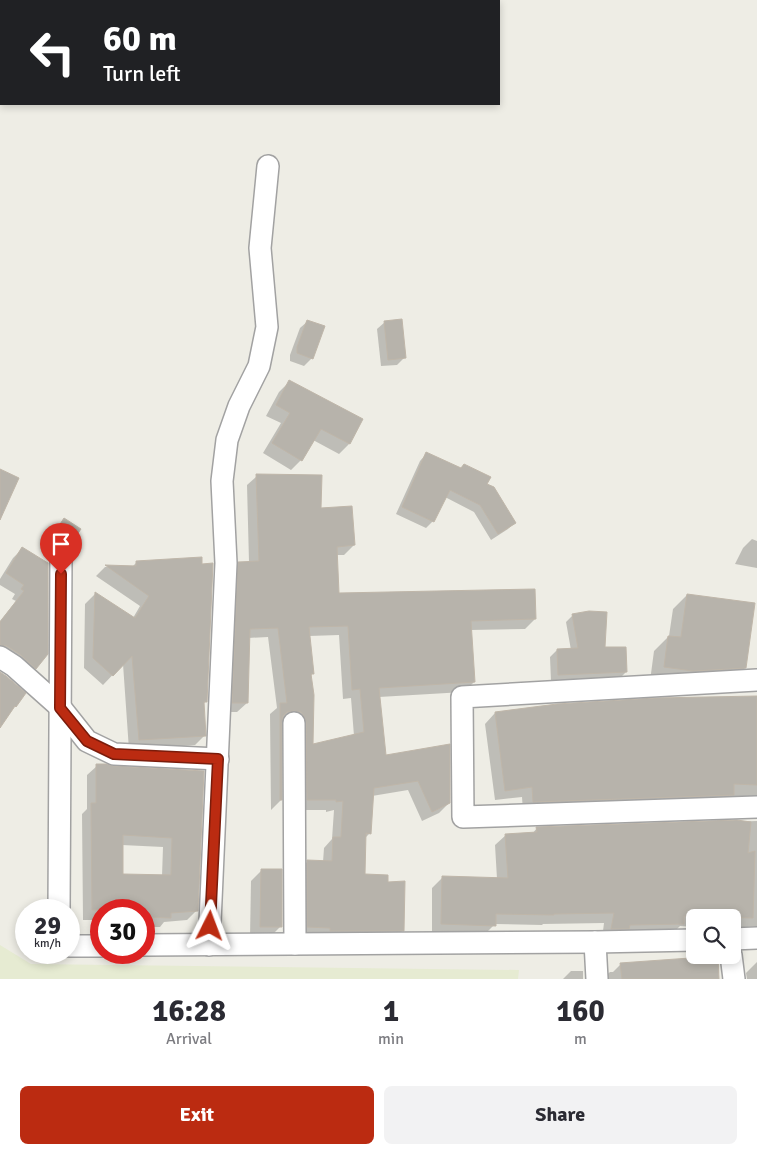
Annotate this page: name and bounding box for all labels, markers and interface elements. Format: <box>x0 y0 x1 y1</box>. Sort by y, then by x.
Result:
text: 60 m <box>103 17 177 60</box>
icon: left <box>20 20 85 85</box>
text: Turn left <box>103 60 181 87</box>
pin <box>40 523 82 574</box>
icon: arrive <box>47 530 75 558</box>
speed limit sign: 30 <box>90 899 155 964</box>
position arrow <box>183 899 235 951</box>
map controls <box>686 909 741 964</box>
button: search <box>686 909 741 964</box>
text: 29 <box>34 910 61 941</box>
text: km/h <box>34 936 61 951</box>
text: 16:28 <box>152 993 226 1030</box>
text: 1 <box>383 993 399 1030</box>
text: 160 <box>556 993 605 1030</box>
text: Arrival <box>166 1029 212 1049</box>
text: min <box>378 1029 404 1049</box>
text: m <box>574 1029 587 1049</box>
button: Exit <box>20 1086 374 1144</box>
button: Share <box>384 1086 737 1144</box>

